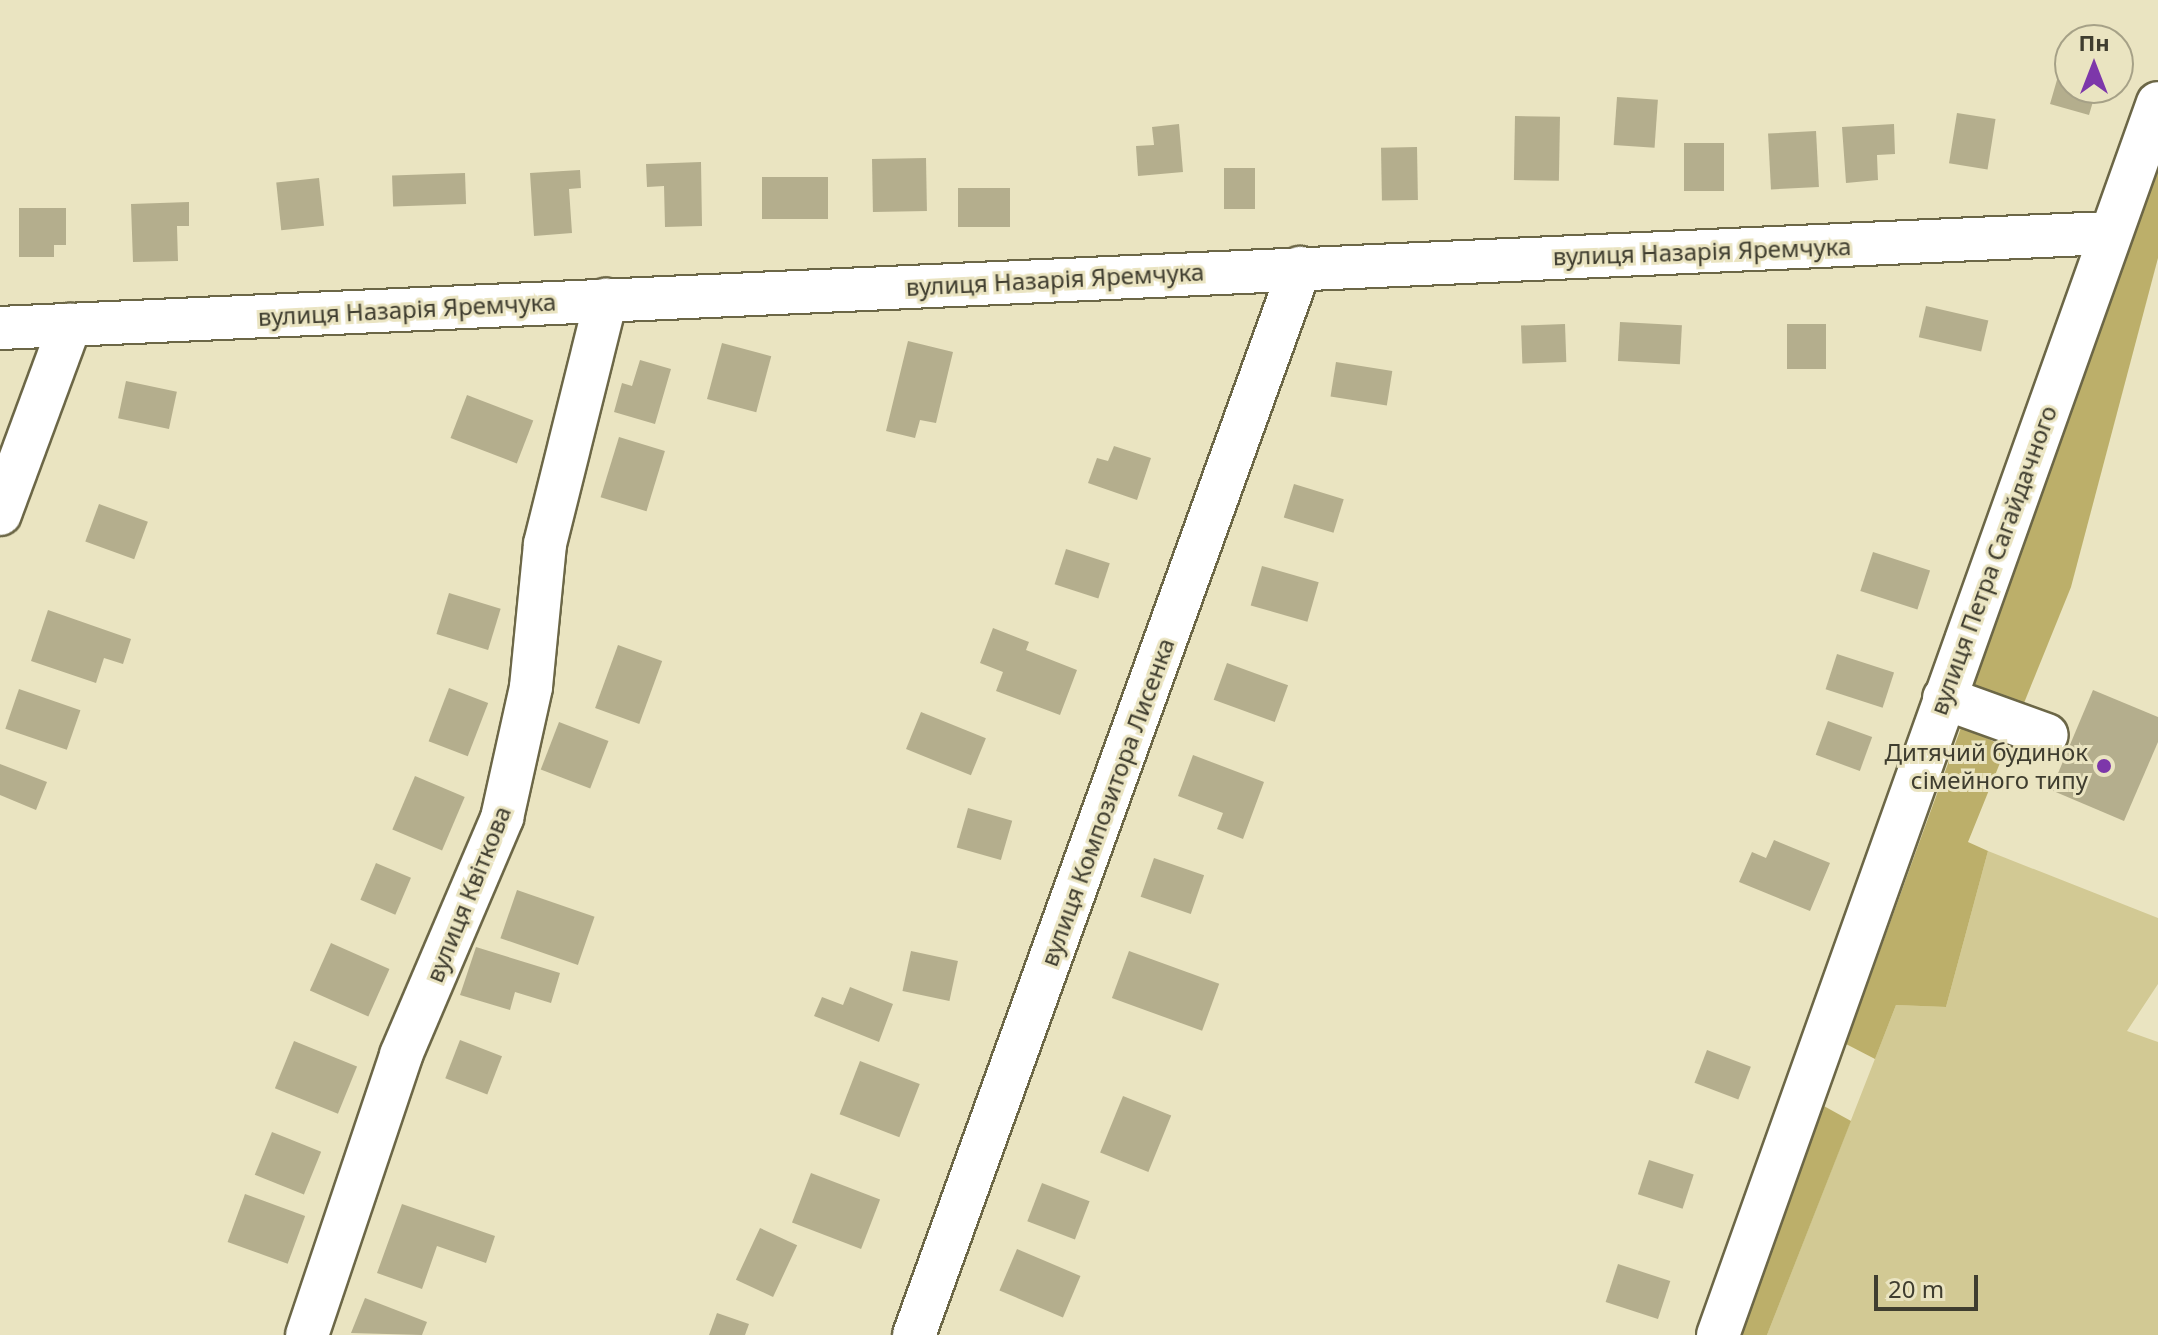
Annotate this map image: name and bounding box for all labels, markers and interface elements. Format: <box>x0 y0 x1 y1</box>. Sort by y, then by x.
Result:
north arrow <box>2054 24 2134 104</box>
text: Пн <box>2078 27 2110 57</box>
street label: вулиця Назарія Яремчука <box>1552 231 1852 271</box>
street label: вулиця Назарія Яремчука <box>905 257 1205 301</box>
street label: вулиця Назарія Яремчука <box>257 287 557 331</box>
street label: вулиця Петра Сагайдачного <box>1924 401 2062 719</box>
street label: вулиця Композитора Лисенка <box>1034 634 1180 970</box>
place label: Дитячий будинок сімейного типу <box>1885 738 2088 794</box>
marker: Дитячий будинок сімейного типу <box>2095 757 2113 775</box>
street label: вулиця Квіткова <box>420 802 516 986</box>
scale bar <box>1878 1259 1982 1309</box>
text: 20 m <box>1888 1272 1944 1305</box>

